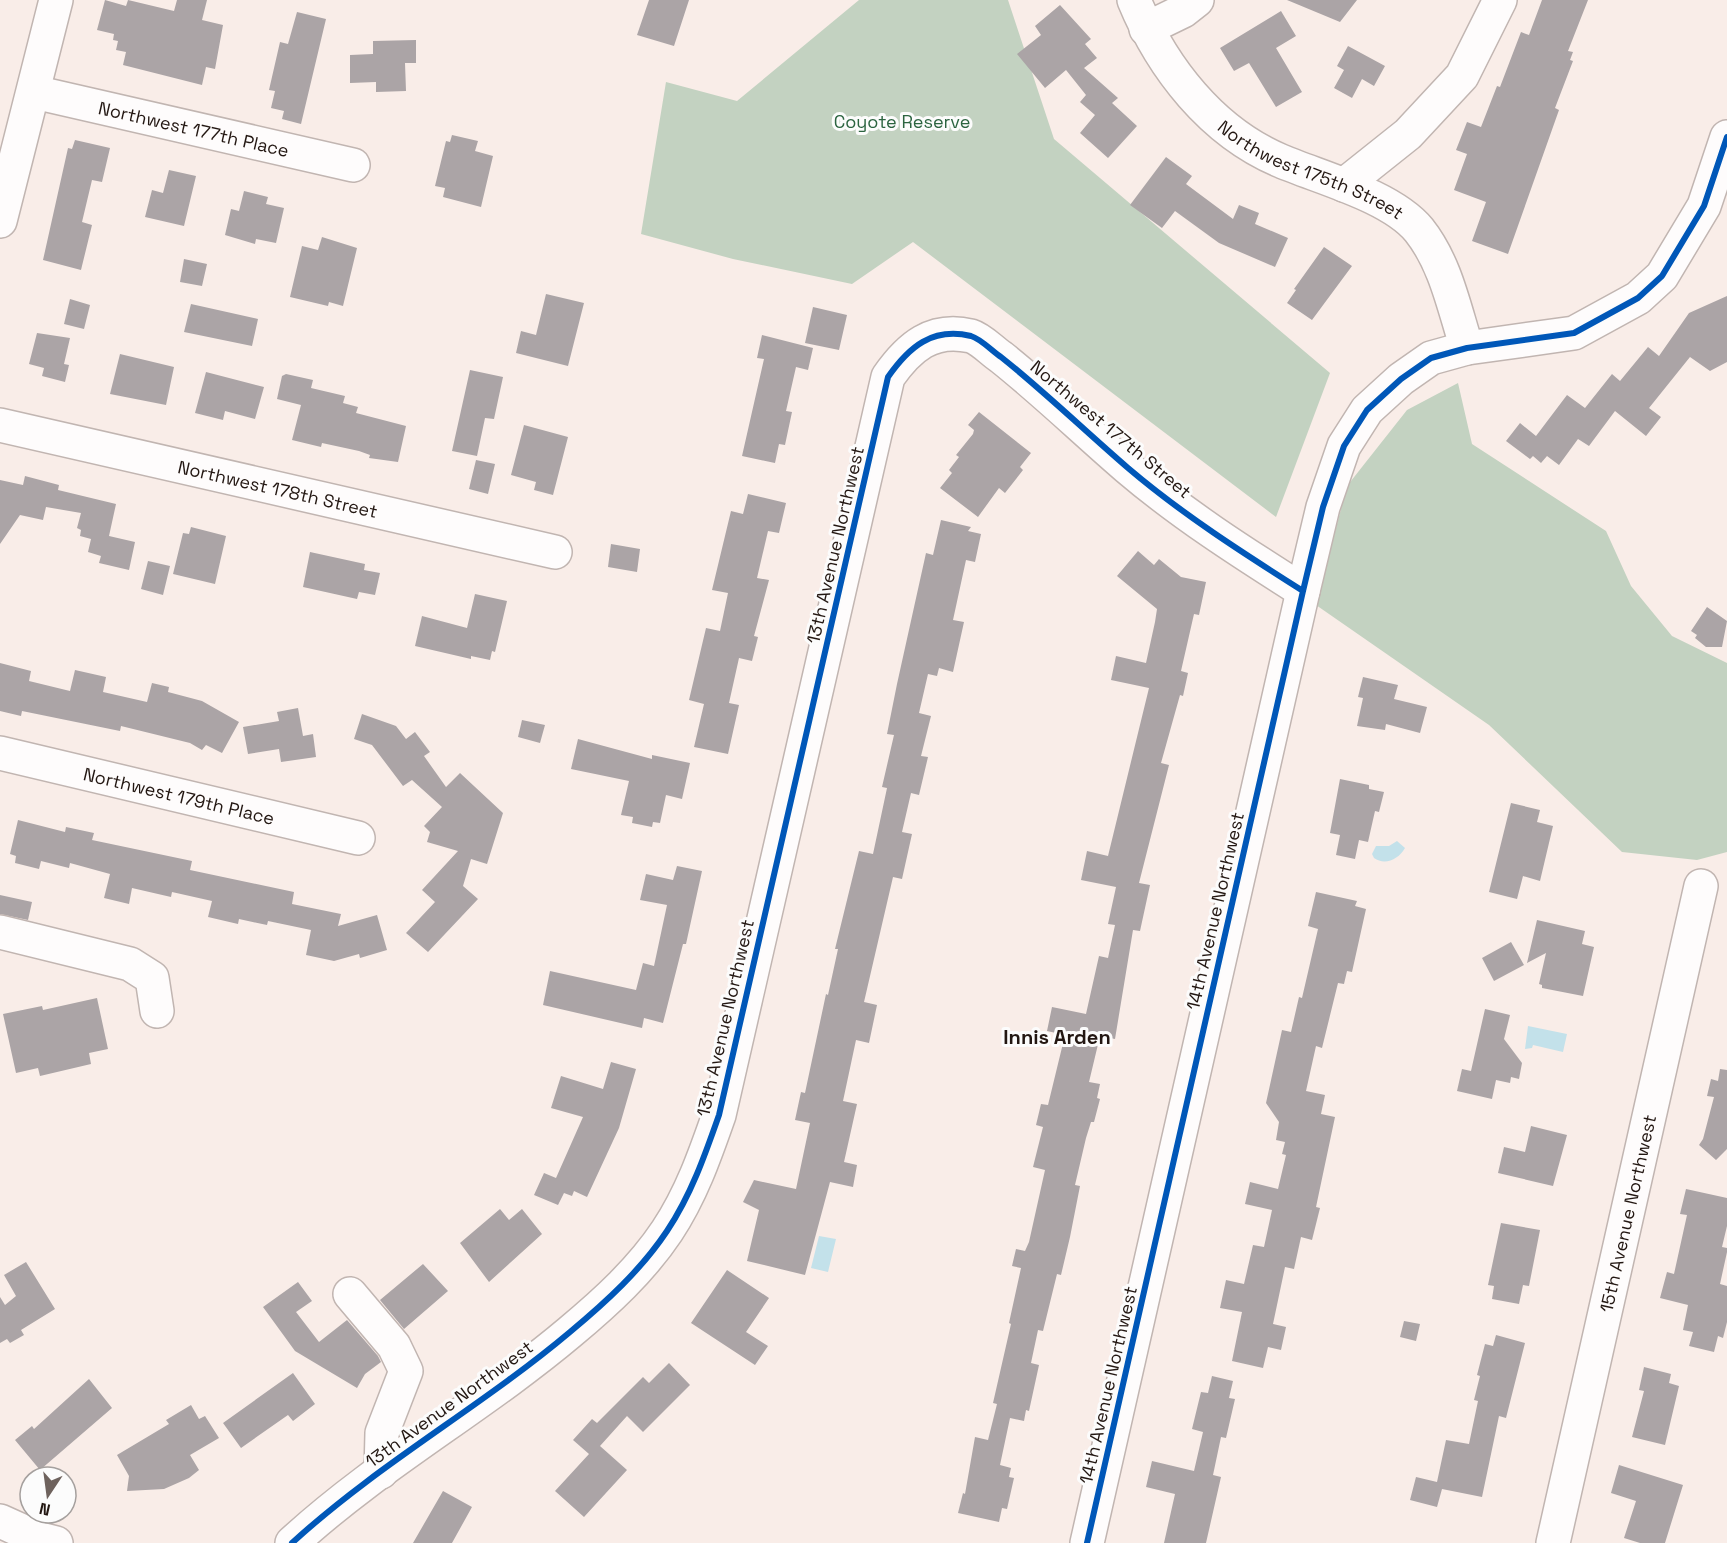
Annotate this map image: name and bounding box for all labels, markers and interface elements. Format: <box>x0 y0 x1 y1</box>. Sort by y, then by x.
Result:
street label: Northwest 177th Place <box>96 96 291 162</box>
park label: Coyote Reserve <box>834 110 970 133</box>
street label: Northwest 175th Street <box>1213 115 1408 224</box>
street label: Northwest 177th Street <box>1026 355 1196 503</box>
street label: 13th Avenue Northwest <box>801 444 869 646</box>
street label: Northwest 178th Street <box>176 455 380 523</box>
street label: Northwest 179th Place <box>81 762 277 829</box>
street label: 14th Avenue Northwest <box>1181 810 1249 1012</box>
street label: 13th Avenue Northwest <box>691 917 759 1119</box>
district label: Innis Arden <box>1003 1024 1111 1050</box>
street label: 15th Avenue Northwest <box>1594 1112 1661 1314</box>
street label: 14th Avenue Northwest <box>1074 1284 1142 1486</box>
street label: 13th Avenue Northwest <box>361 1335 537 1473</box>
north arrow <box>18 1465 78 1525</box>
text: N <box>37 1498 52 1521</box>

